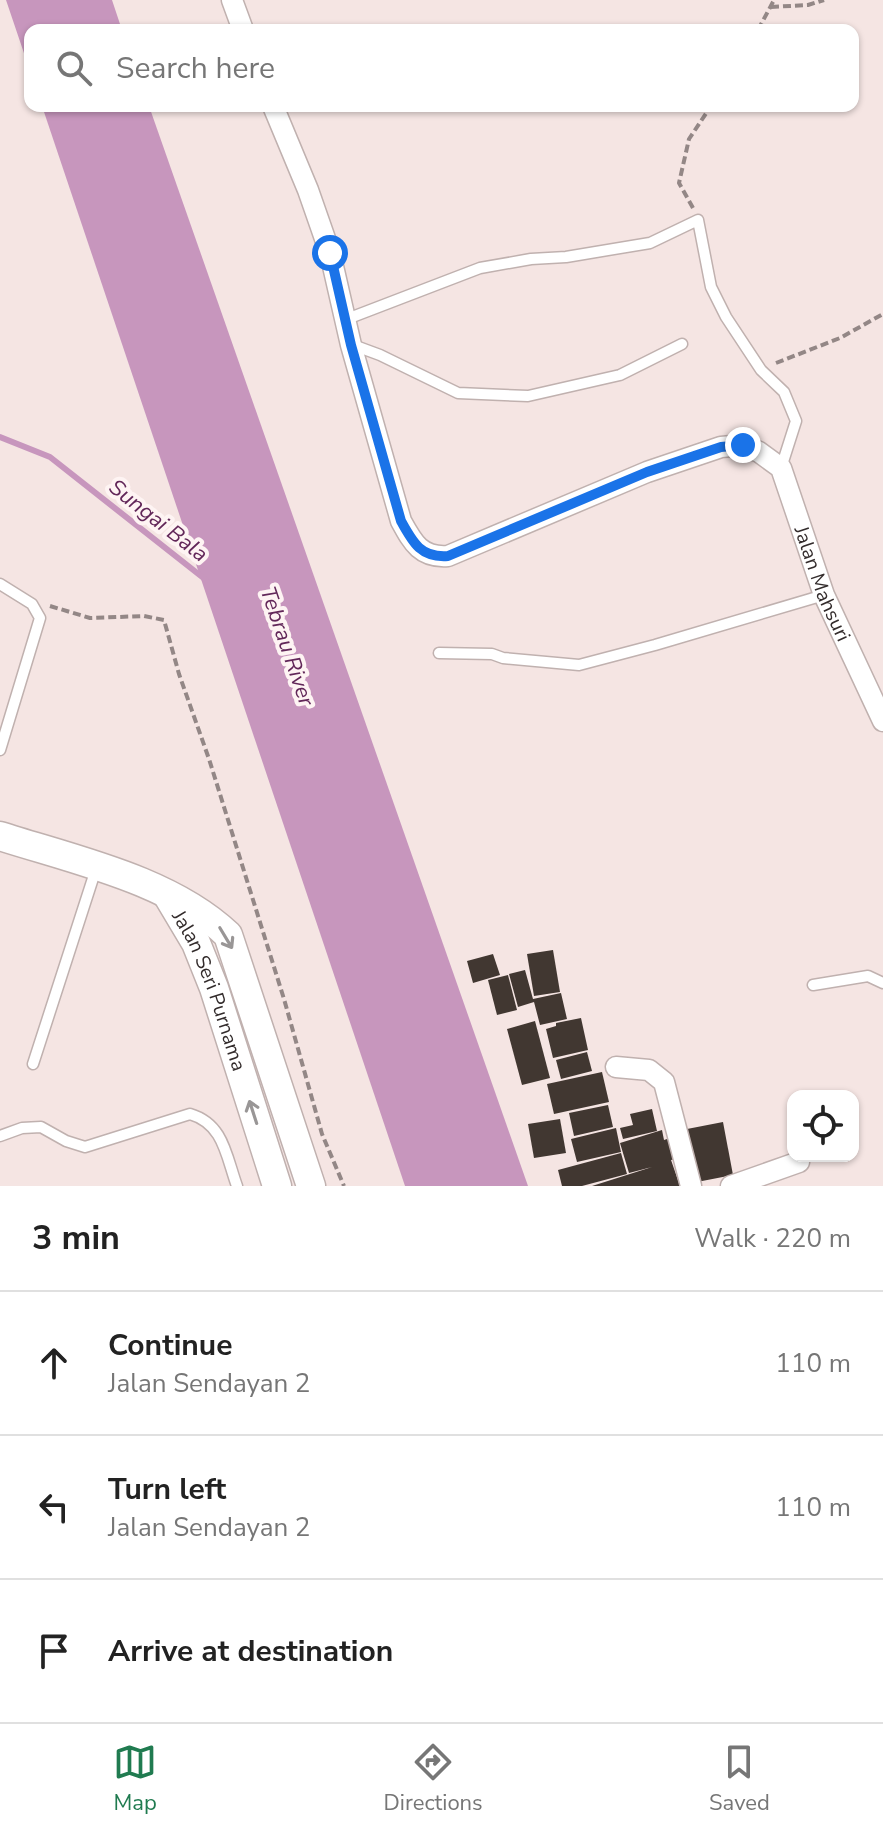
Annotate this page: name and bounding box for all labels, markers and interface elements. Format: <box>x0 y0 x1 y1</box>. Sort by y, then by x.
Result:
search box <box>24 24 859 112</box>
icon: search <box>52 46 96 90</box>
text: Search here <box>116 48 275 89</box>
route start <box>312 235 348 271</box>
route end <box>725 427 761 463</box>
water label: Sungai Bala <box>103 473 214 569</box>
street label: Jalan Mahsuri <box>787 521 857 646</box>
water label: Tebrau River <box>253 583 322 711</box>
street label: Jalan Seri Purnama <box>165 905 253 1074</box>
one-way arrow <box>218 927 234 949</box>
map controls <box>787 1090 859 1162</box>
button: locate <box>787 1090 859 1162</box>
one-way arrow <box>245 1100 259 1125</box>
text: 3 min <box>32 1215 120 1261</box>
text: Walk · 220 m <box>694 1221 851 1256</box>
text: Continue <box>108 1325 233 1366</box>
icon: ahead <box>32 1341 76 1385</box>
text: 110 m <box>775 1346 851 1381</box>
text: Jalan Sendayan 2 <box>108 1366 310 1401</box>
text: Turn left <box>108 1469 226 1510</box>
icon: left <box>32 1485 76 1529</box>
text: 110 m <box>775 1490 851 1525</box>
text: Jalan Sendayan 2 <box>108 1510 310 1545</box>
icon: arrive <box>32 1629 76 1673</box>
text: Arrive at destination <box>108 1631 393 1672</box>
tab: Map <box>113 1740 157 1818</box>
tab: Directions <box>384 1740 483 1818</box>
tab: Saved <box>709 1740 770 1818</box>

